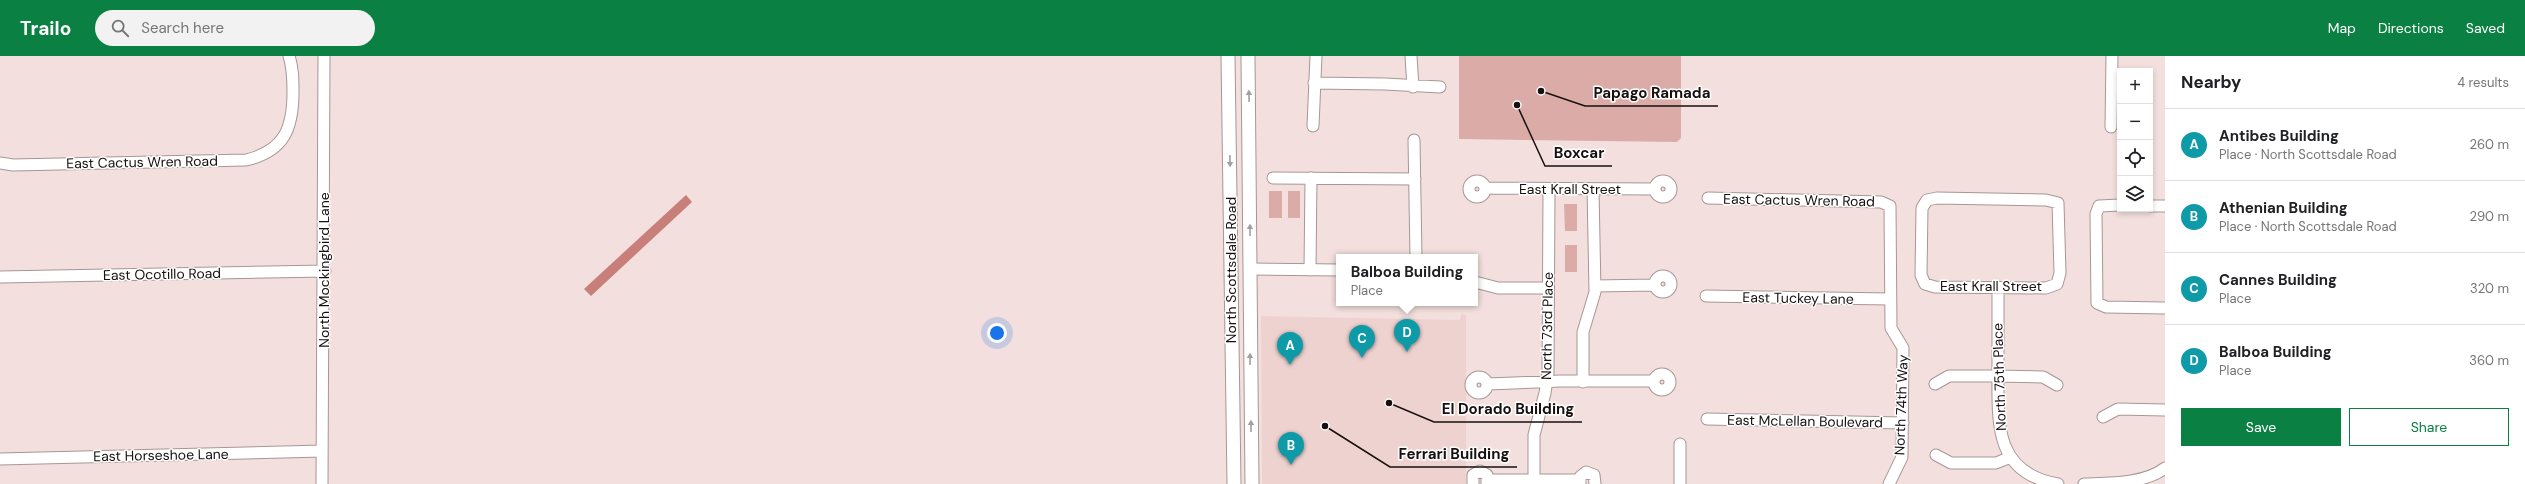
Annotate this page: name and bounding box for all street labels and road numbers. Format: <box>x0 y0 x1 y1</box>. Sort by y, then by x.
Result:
street label: East Cactus Wren Road <box>66 152 218 172</box>
street label: East Krall Street <box>1519 180 1621 198</box>
street label: East Cactus Wren Road <box>1723 190 1875 210</box>
street label: North Mockingbird Lane <box>315 192 333 348</box>
street label: North Scottsdale Road <box>1222 197 1240 343</box>
street label: East Ocotillo Road <box>103 264 221 284</box>
street label: North 73rd Place <box>1537 272 1557 380</box>
street label: East Krall Street <box>1940 277 2042 295</box>
street label: East Tuckey Lane <box>1742 288 1854 308</box>
street label: North 75th Place <box>1988 323 2010 431</box>
street label: North 74th Way <box>1890 354 1912 456</box>
street label: East McLellan Boulevard <box>1727 411 1883 431</box>
street label: East Horseshoe Lane <box>93 445 229 465</box>

